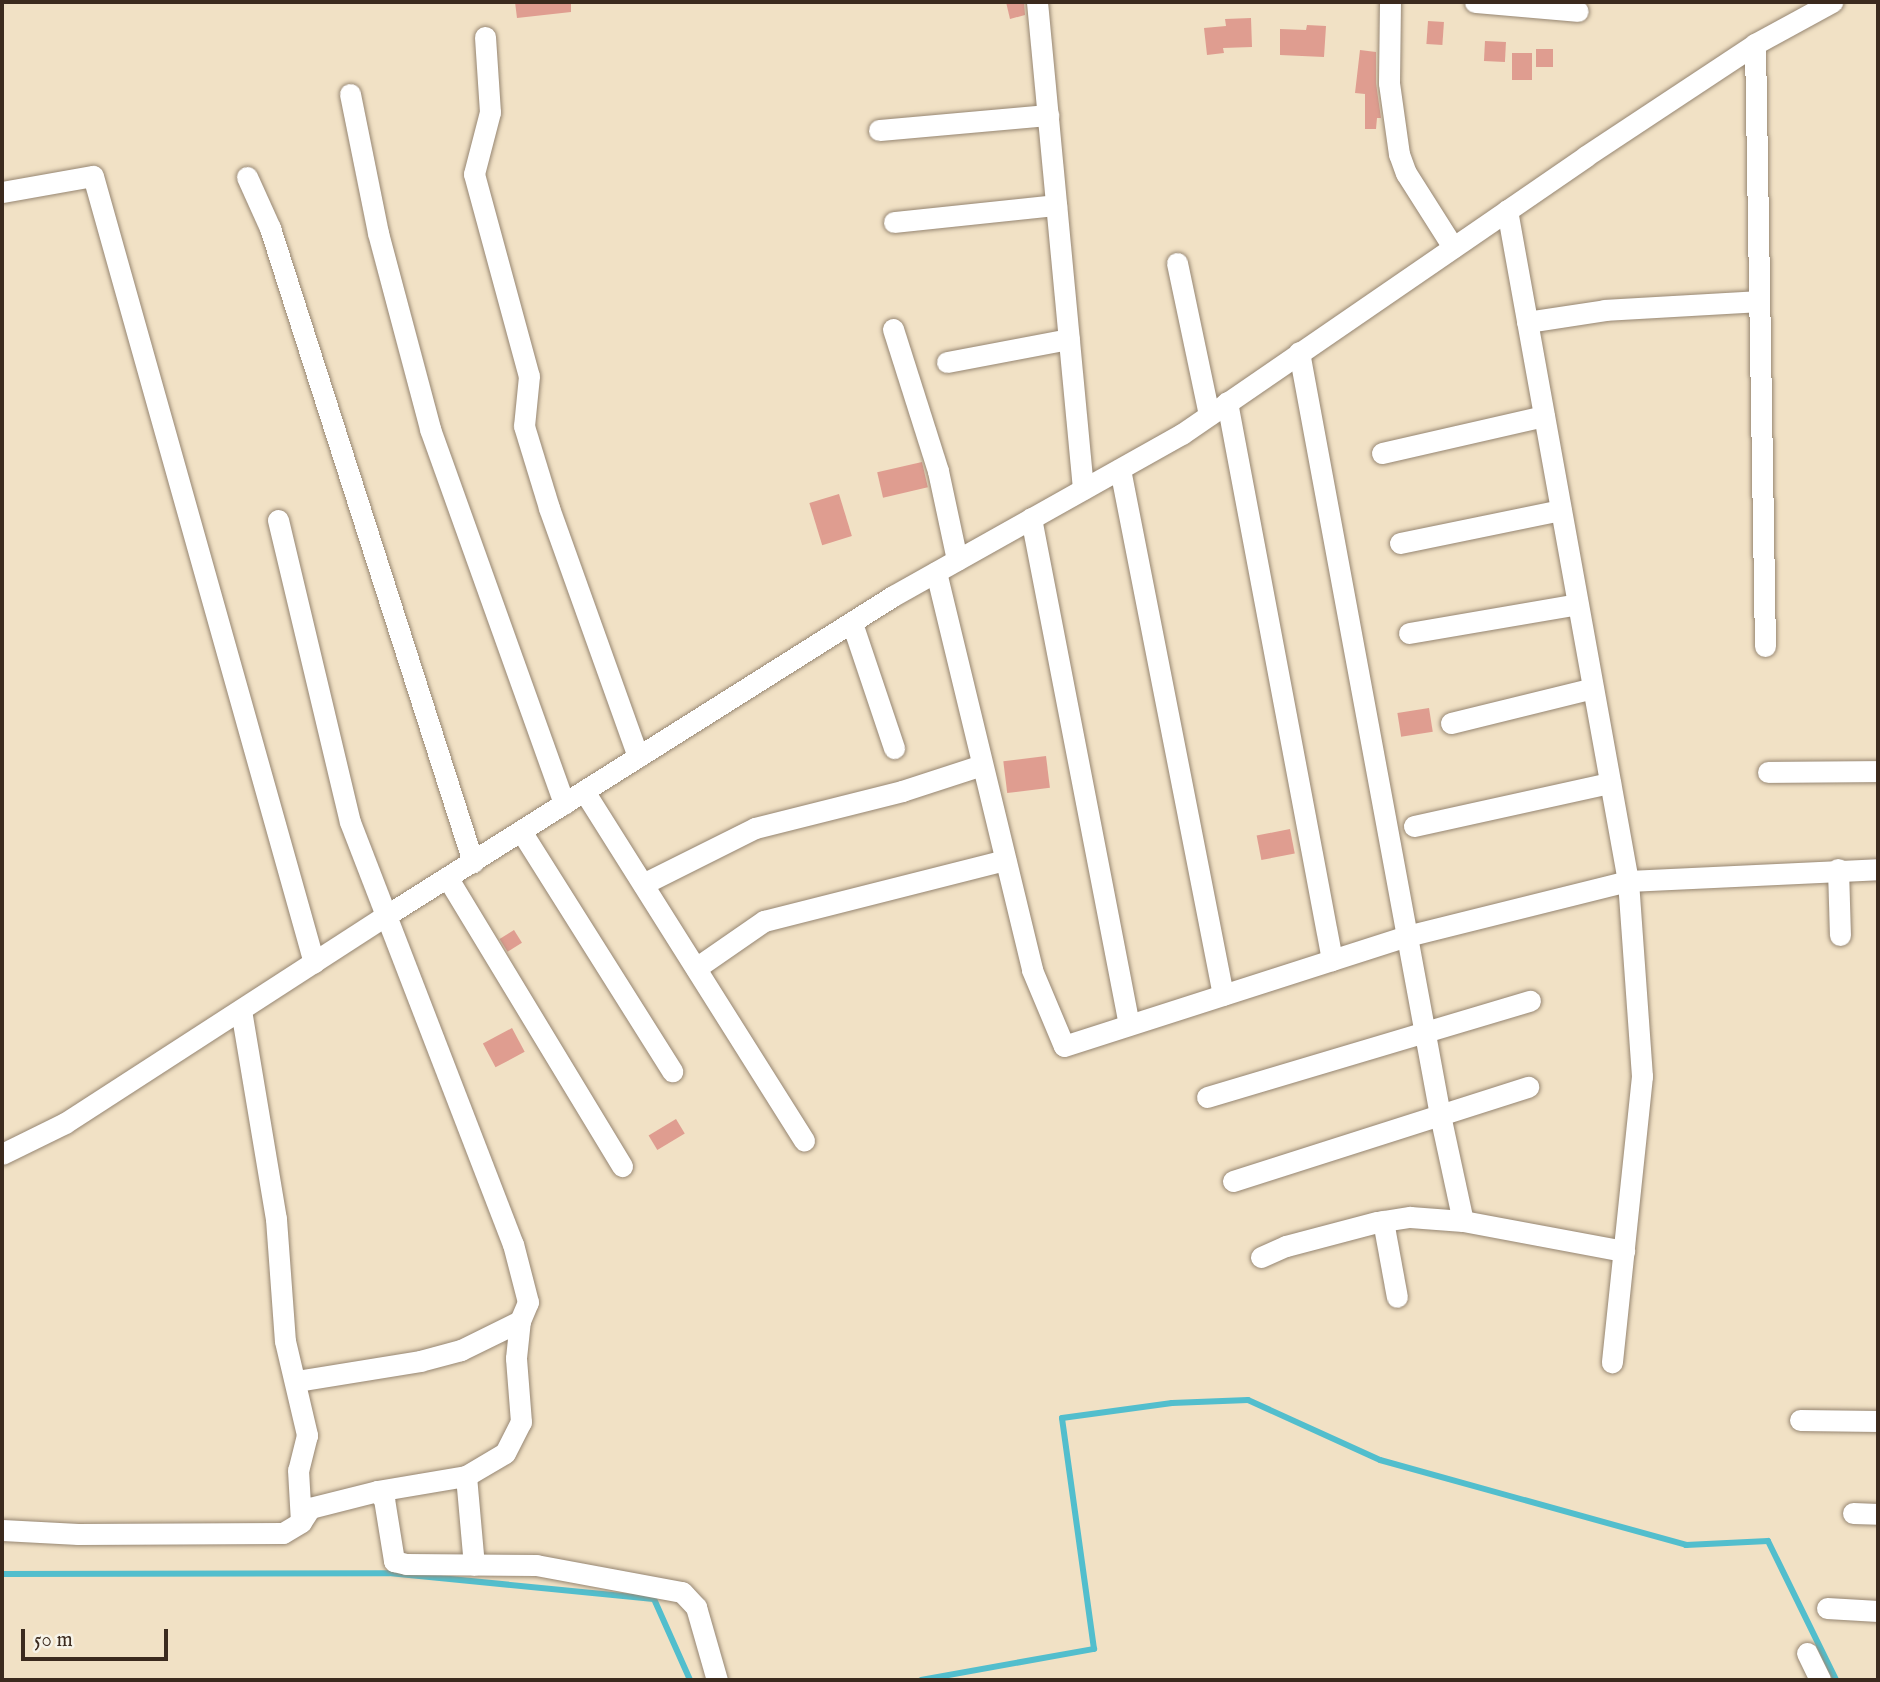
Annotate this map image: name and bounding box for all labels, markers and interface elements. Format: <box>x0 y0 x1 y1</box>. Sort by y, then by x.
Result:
scale bar <box>24 1616 172 1660</box>
text: 50 m <box>34 1627 73 1654</box>

